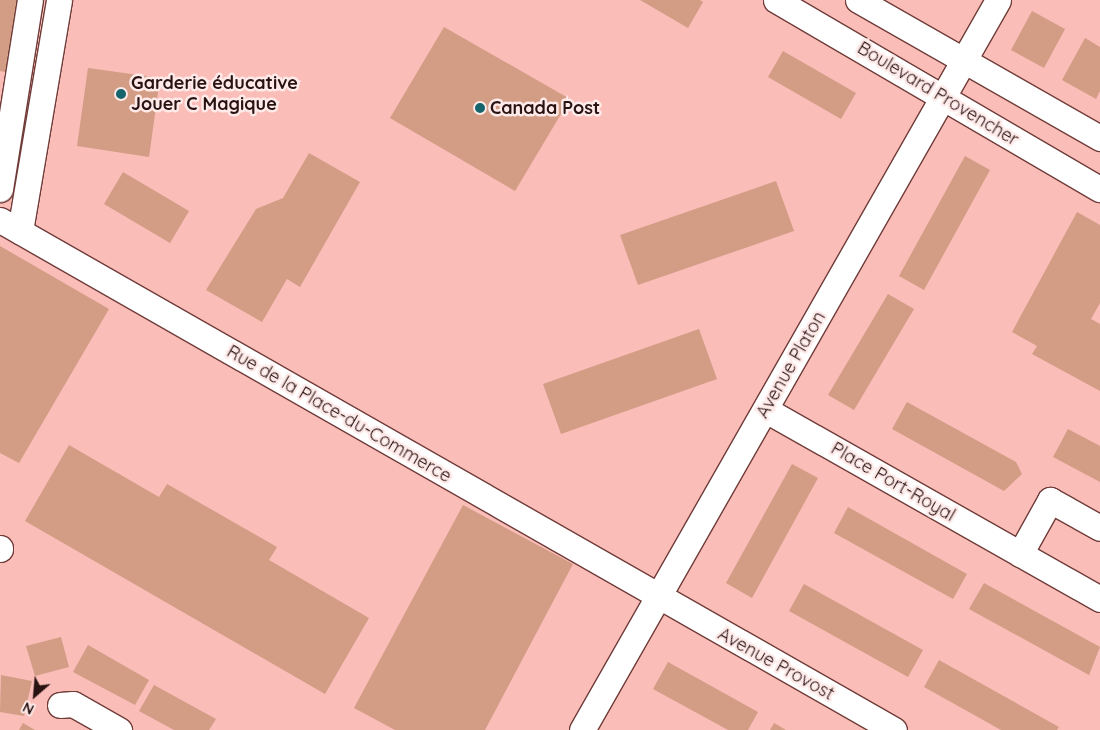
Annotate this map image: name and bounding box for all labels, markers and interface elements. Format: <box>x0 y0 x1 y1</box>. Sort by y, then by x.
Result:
street label: Boulevard Provencher <box>853 37 1023 151</box>
place label: Garderie éducative Jouer C Magique <box>131 73 298 116</box>
marker: Garderie éducative Jouer C Magique <box>115 88 127 100</box>
place label: Canada Post <box>490 97 600 119</box>
marker: Canada Post <box>474 102 486 114</box>
street label: Avenue Platon <box>752 308 830 422</box>
street label: Rue de la Place-du-Commerce <box>223 341 455 487</box>
street label: Place Port-Royal <box>827 438 959 526</box>
street label: Avenue Provost <box>714 623 838 705</box>
north arrow <box>10 670 60 720</box>
text: N <box>20 698 37 719</box>

